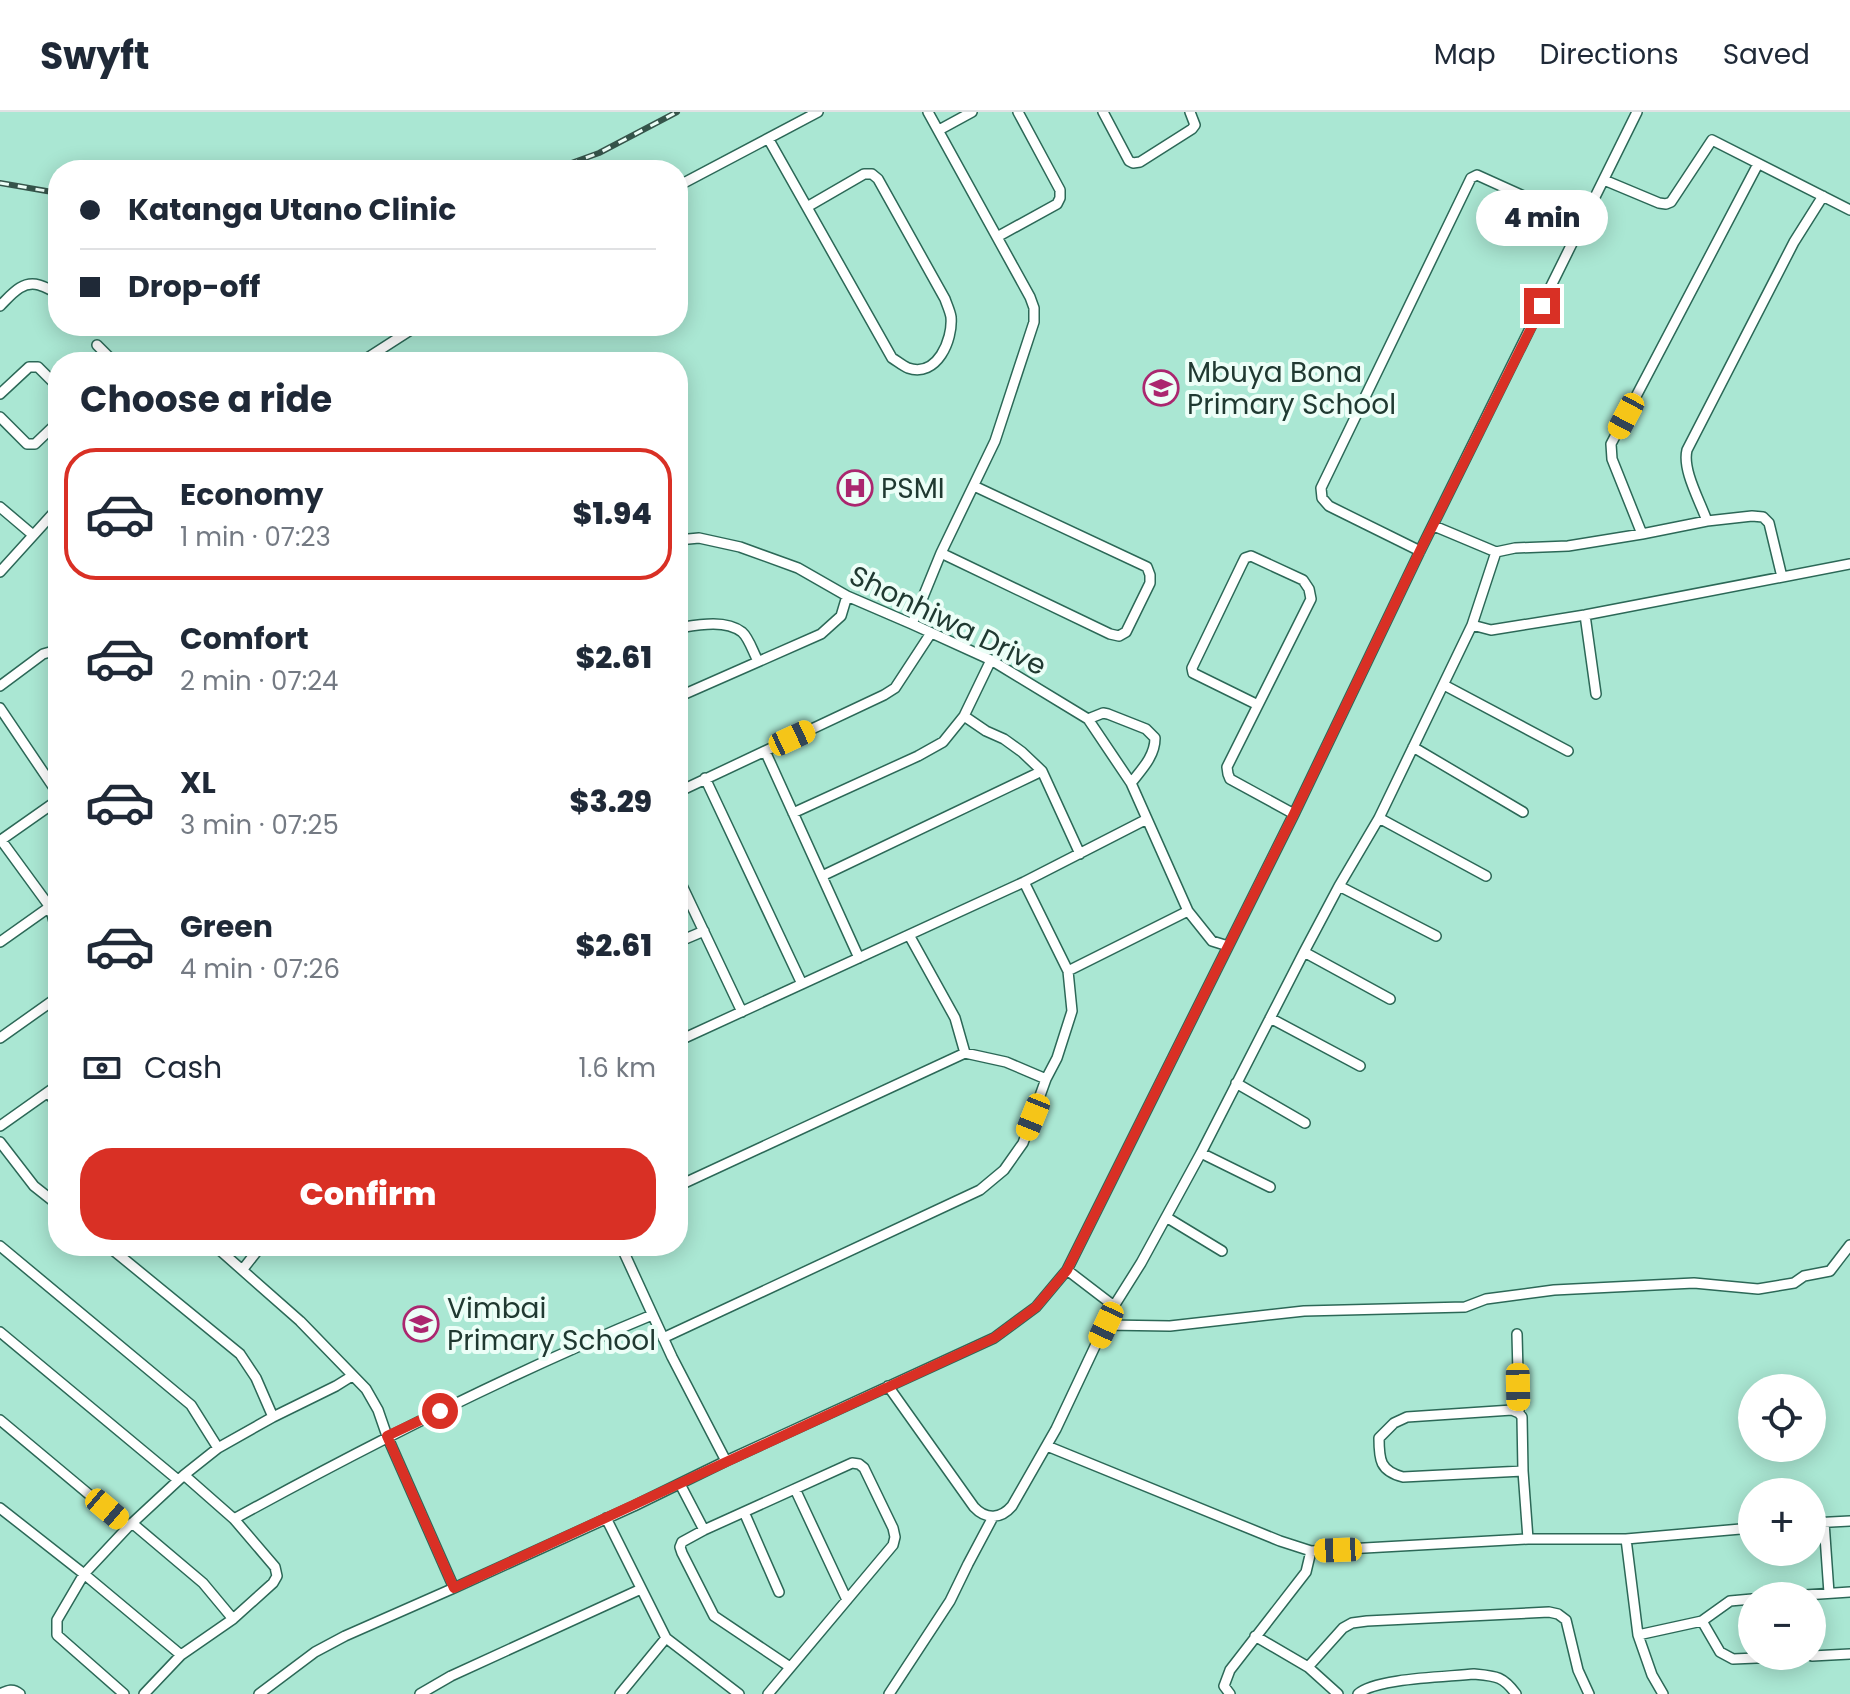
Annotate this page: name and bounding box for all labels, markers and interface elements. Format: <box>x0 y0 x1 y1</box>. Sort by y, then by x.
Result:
text: Swyft <box>40 29 149 82</box>
text: Map <box>1434 35 1496 74</box>
text: Directions <box>1540 35 1679 74</box>
text: Saved <box>1723 35 1810 74</box>
text: Katanga Utano Clinic <box>128 188 456 231</box>
callout: 4 min <box>1476 190 1608 246</box>
text: 4 min <box>1504 200 1580 236</box>
text: Drop-off <box>128 265 260 308</box>
route end <box>1524 288 1560 324</box>
place label: Mbuya Bona Primary School <box>1187 353 1396 424</box>
school or university icon: Mbuya Bona Primary School <box>1142 369 1180 407</box>
text: Choose a ride <box>80 374 332 425</box>
car <box>1604 389 1648 443</box>
hospital icon: PSMI <box>836 469 874 507</box>
place label: PSMI <box>881 469 945 508</box>
text: Economy <box>180 473 324 516</box>
icon: car <box>84 478 156 550</box>
text: $1.94 <box>573 492 652 535</box>
text: 1 min · 07:23 <box>180 519 331 555</box>
street label: Shonhiwa Drive <box>843 556 1053 685</box>
text: Comfort <box>180 617 309 660</box>
icon: car <box>84 622 156 694</box>
text: $2.61 <box>575 636 652 679</box>
text: 2 min · 07:24 <box>180 663 338 699</box>
car <box>765 717 819 759</box>
text: XL <box>180 761 216 804</box>
icon: car <box>84 766 156 838</box>
text: $3.29 <box>570 780 652 823</box>
text: 3 min · 07:25 <box>180 807 339 843</box>
text: Green <box>180 905 273 948</box>
icon: car <box>84 910 156 982</box>
text: $2.61 <box>575 924 652 967</box>
text: 4 min · 07:26 <box>180 951 340 987</box>
icon: cash <box>80 1046 124 1090</box>
text: Cash <box>144 1046 222 1089</box>
text: 1.6 km <box>579 1050 656 1086</box>
car <box>1013 1090 1053 1144</box>
button: Confirm <box>80 1148 656 1240</box>
place label: Vimbai Primary School <box>447 1289 656 1360</box>
car <box>1085 1298 1127 1352</box>
school or university icon: Vimbai Primary School <box>402 1305 440 1343</box>
car <box>1506 1363 1530 1411</box>
map controls <box>1738 1374 1826 1670</box>
button: locate <box>1738 1374 1826 1462</box>
route start <box>422 1393 458 1429</box>
button: + <box>1738 1478 1826 1566</box>
car <box>81 1484 133 1534</box>
car <box>1314 1537 1362 1563</box>
button: − <box>1738 1582 1826 1670</box>

